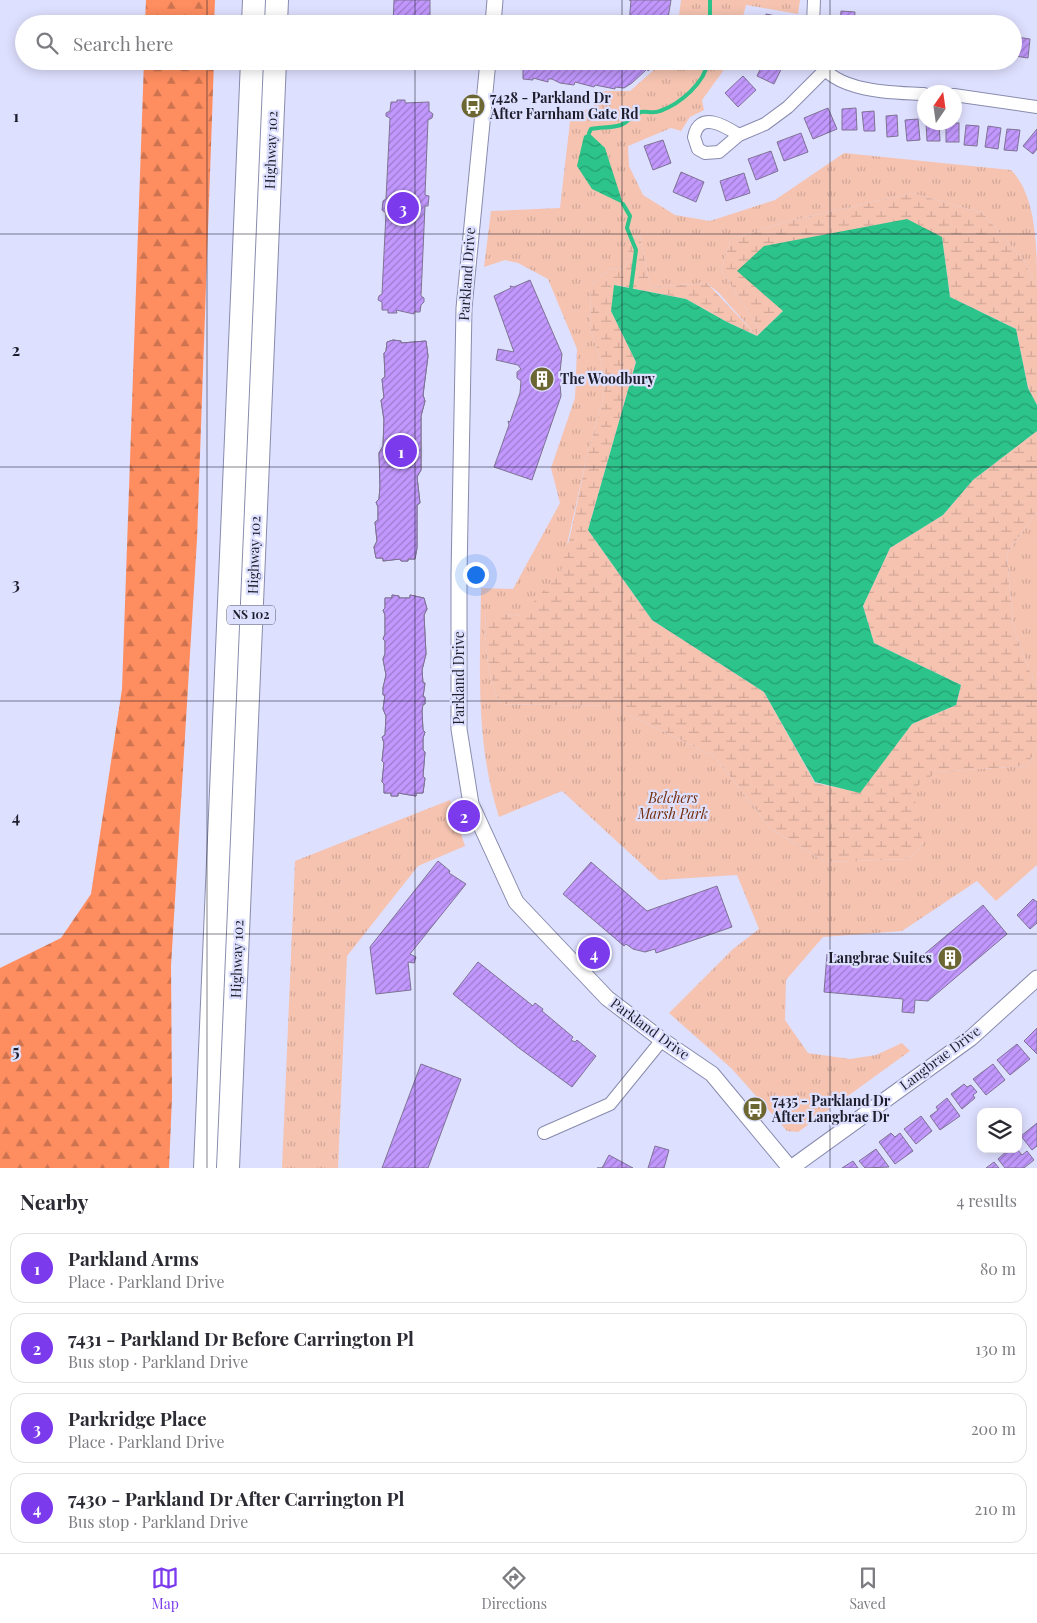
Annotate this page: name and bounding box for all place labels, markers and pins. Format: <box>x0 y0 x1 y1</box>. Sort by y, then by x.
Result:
place label: 7428 - Parkland Dr After Farnham Gate Rd <box>489 88 639 123</box>
bus stop icon: 7428 - Parkland Dr After Farnham Gate Rd <box>460 93 486 119</box>
pin: 3 <box>387 189 419 227</box>
building icon: The Woodbury <box>529 366 555 392</box>
place label: The Woodbury <box>560 369 656 388</box>
pin: 1 <box>385 432 417 470</box>
pin: 2 <box>448 797 480 835</box>
pin: 4 <box>578 934 610 972</box>
building icon: Langbrae Suites <box>937 945 963 971</box>
place label: Langbrae Suites <box>828 948 932 967</box>
place label: 7435 - Parkland Dr After Langbrae Dr <box>771 1091 891 1126</box>
bus stop icon: 7435 - Parkland Dr After Langbrae Dr <box>742 1096 768 1122</box>

